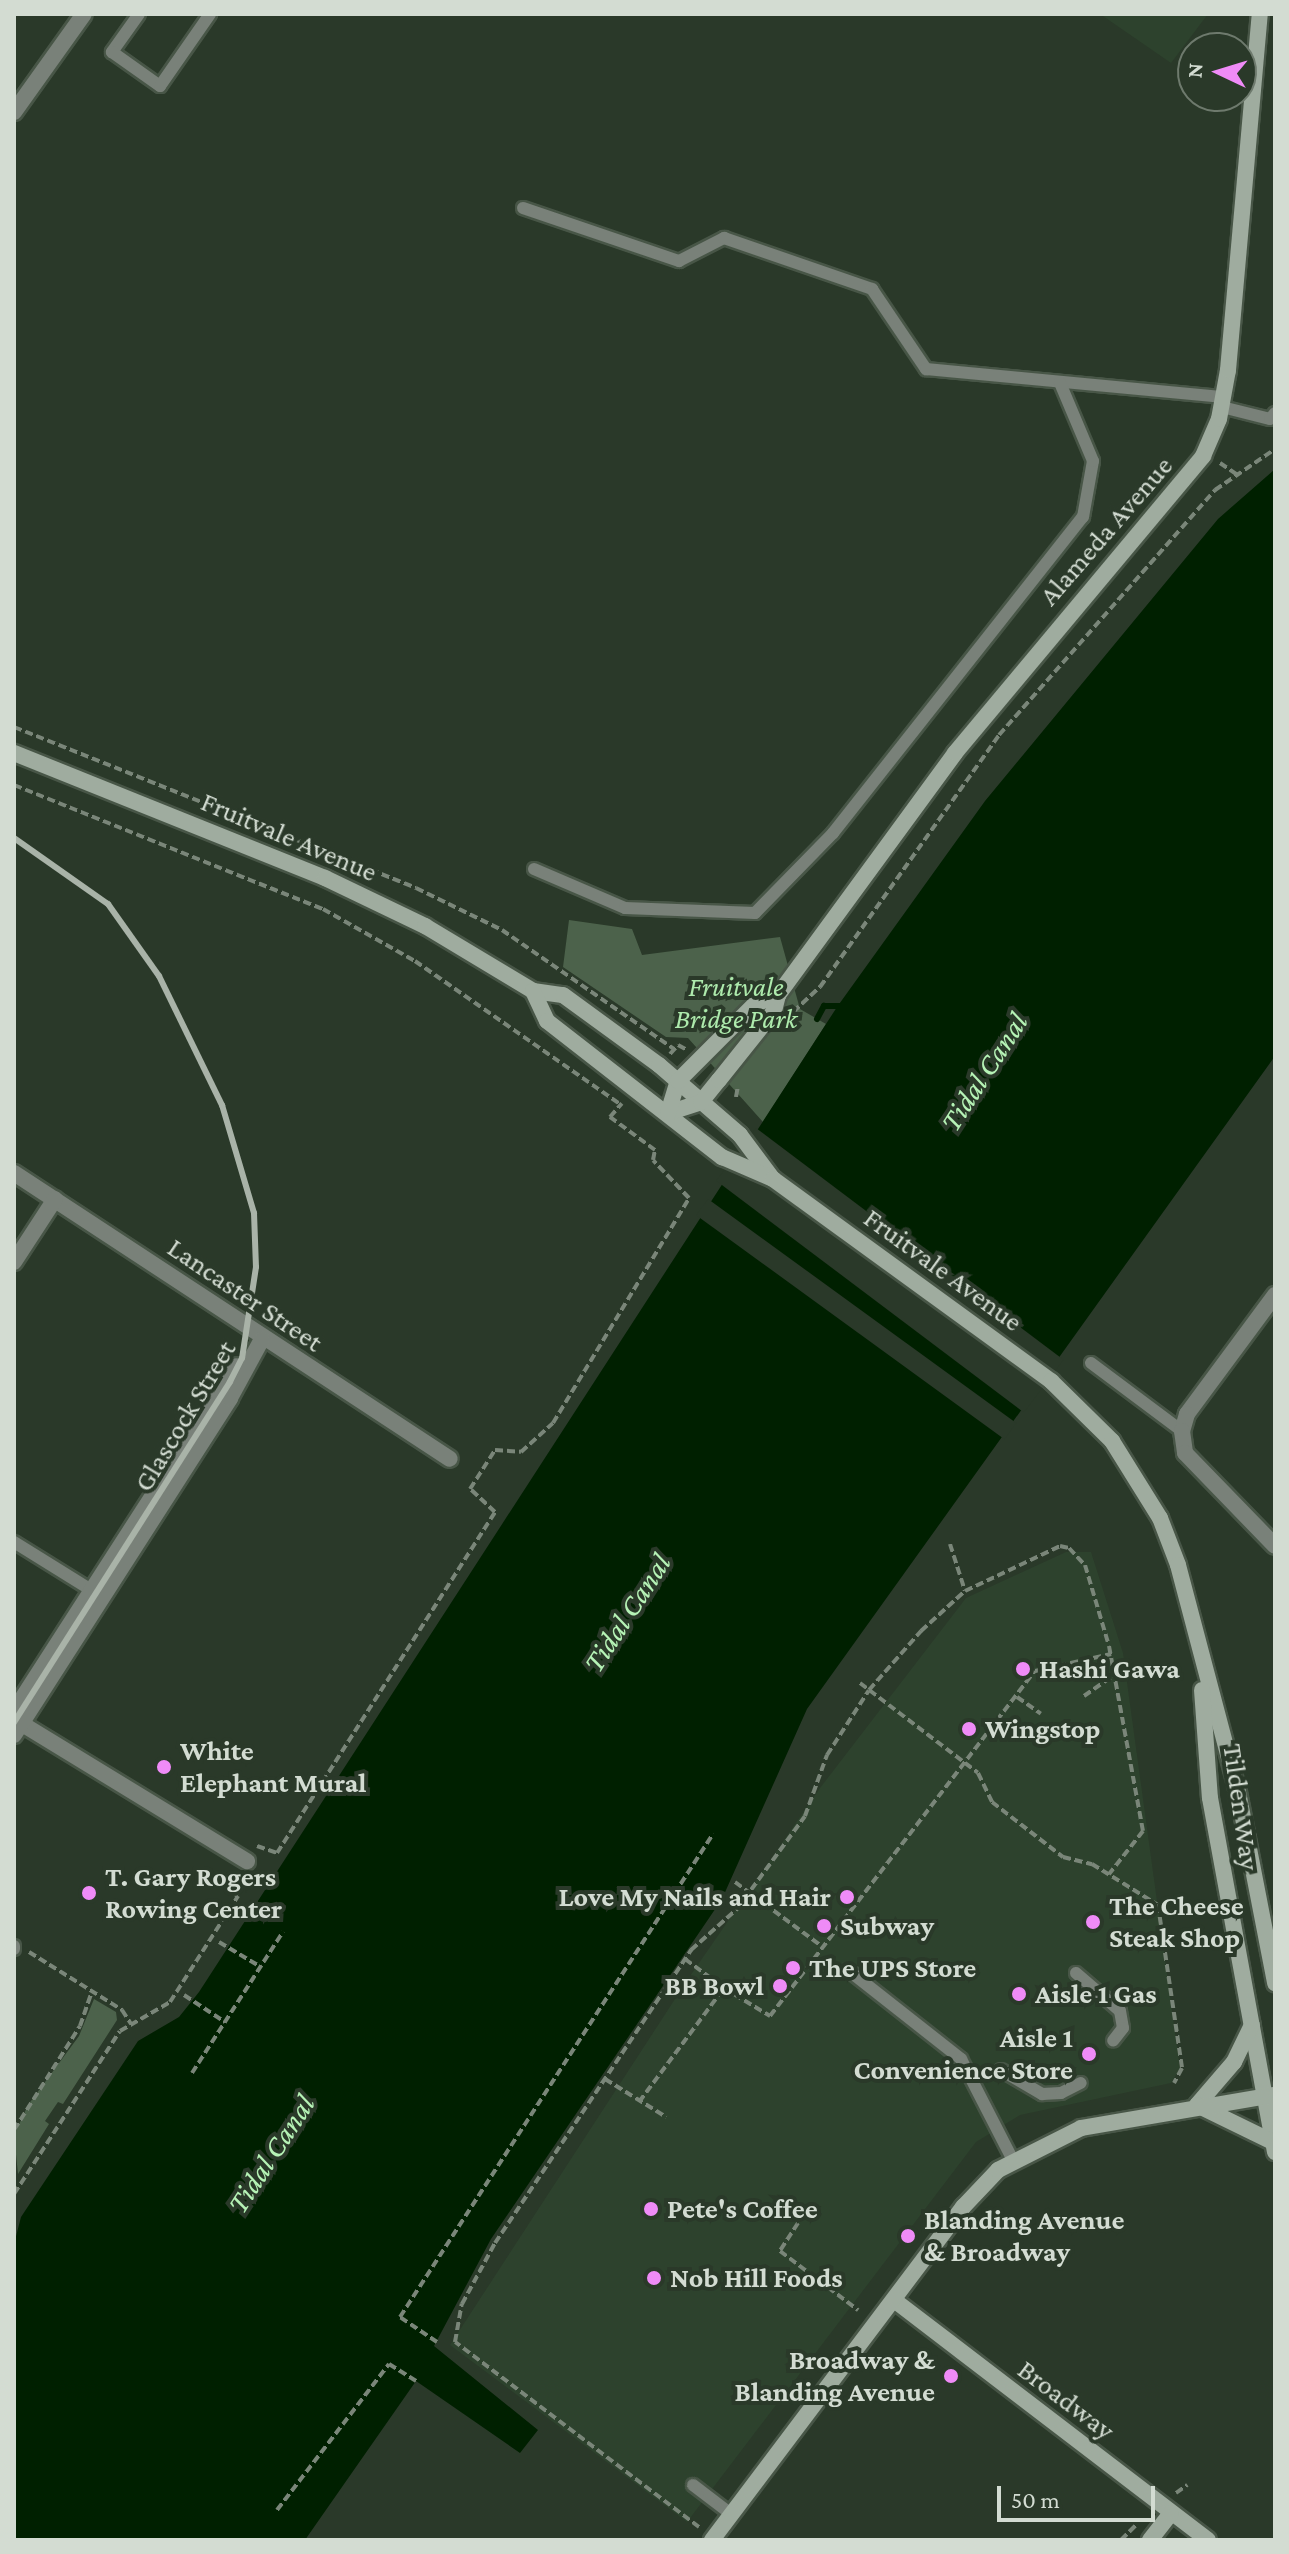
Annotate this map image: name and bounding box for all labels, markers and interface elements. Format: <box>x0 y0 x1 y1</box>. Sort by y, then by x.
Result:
north arrow <box>1177 32 1257 112</box>
text: N <box>1182 62 1208 79</box>
street label: Alameda Avenue <box>1032 450 1180 612</box>
street label: Fruitvale Avenue <box>196 785 382 889</box>
park label: Fruitvale Bridge Park <box>675 970 797 1036</box>
water label: Tidal Canal <box>932 1006 1036 1138</box>
street label: Fruitvale Avenue <box>857 1201 1029 1339</box>
street label: Lancaster Street <box>161 1231 329 1359</box>
street label: Glascock Street <box>127 1334 243 1498</box>
water label: Tidal Canal <box>575 1547 679 1679</box>
place label: Hashi Gawa <box>1039 1652 1180 1686</box>
marker: Hashi Gawa <box>1014 1660 1032 1678</box>
place label: Wingstop <box>985 1712 1101 1746</box>
marker: Wingstop <box>960 1720 978 1738</box>
place label: White Elephant Mural <box>180 1734 366 1800</box>
street label: Tilden Way <box>1215 1742 1267 1872</box>
marker: White Elephant Mural <box>155 1758 173 1776</box>
place label: T. Gary Rogers Rowing Center <box>105 1860 282 1926</box>
place label: Love My Nails and Hair <box>559 1880 831 1914</box>
marker: T. Gary Rogers Rowing Center <box>80 1884 98 1902</box>
marker: Love My Nails and Hair <box>838 1888 856 1906</box>
place label: The Cheese Steak Shop <box>1109 1889 1244 1955</box>
place label: Subway <box>840 1909 934 1943</box>
marker: The Cheese Steak Shop <box>1084 1913 1102 1931</box>
marker: Subway <box>815 1917 833 1935</box>
place label: The UPS Store <box>809 1951 976 1985</box>
marker: The UPS Store <box>784 1959 802 1977</box>
place label: BB Bowl <box>664 1969 764 2003</box>
marker: BB Bowl <box>771 1977 789 1995</box>
place label: Aisle 1 Gas <box>1035 1977 1157 2011</box>
marker: Aisle 1 Gas <box>1010 1985 1028 2003</box>
place label: Aisle 1 Convenience Store <box>854 2021 1073 2087</box>
marker: Aisle 1 Convenience Store <box>1080 2045 1098 2063</box>
water label: Tidal Canal <box>219 2088 323 2220</box>
place label: Pete's Coffee <box>667 2192 818 2226</box>
marker: Pete's Coffee <box>642 2200 660 2218</box>
place label: Blanding Avenue & Broadway <box>924 2203 1124 2269</box>
marker: Blanding Avenue & Broadway <box>899 2227 917 2245</box>
place label: Nob Hill Foods <box>670 2261 843 2295</box>
marker: Nob Hill Foods <box>645 2269 663 2287</box>
place label: Broadway & Blanding Avenue <box>735 2343 935 2409</box>
street label: Broadway <box>1011 2353 1121 2447</box>
marker: Broadway & Blanding Avenue <box>942 2367 960 2385</box>
scale bar <box>1001 2470 1159 2520</box>
text: 50 m <box>1011 2486 1060 2513</box>

